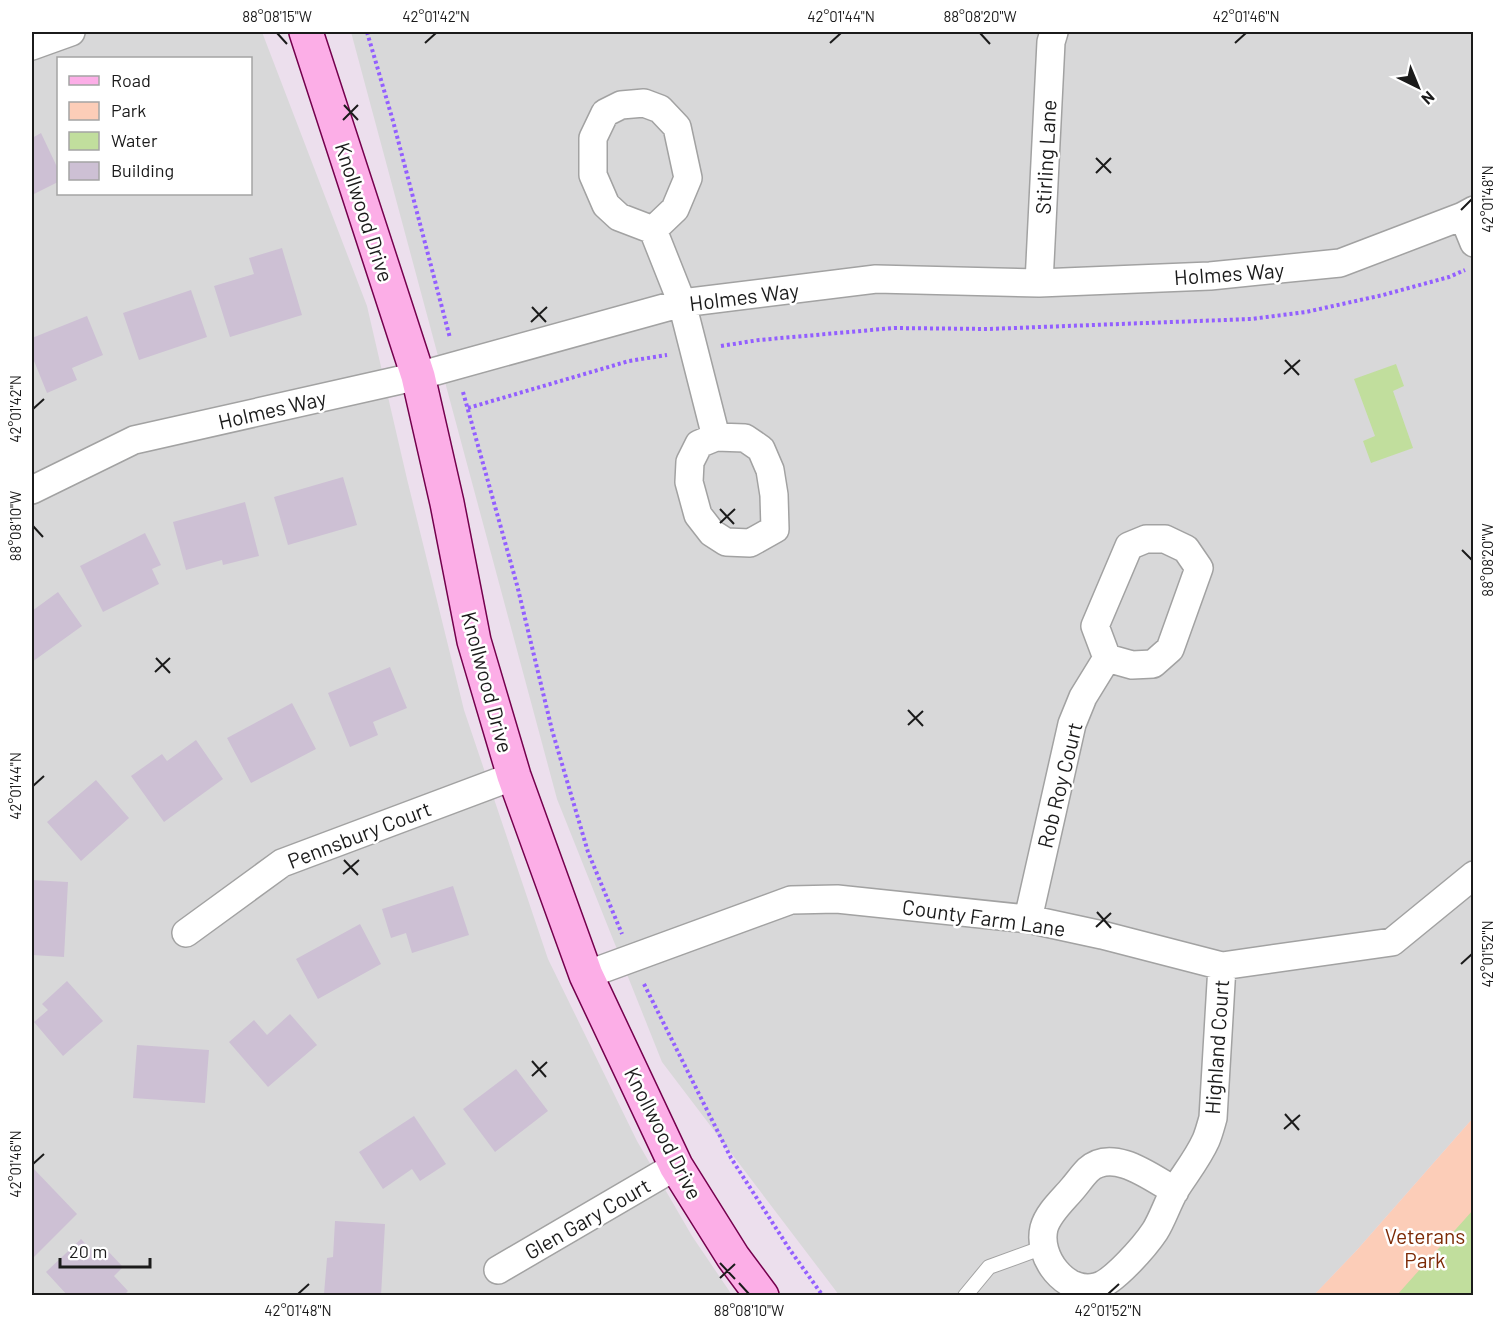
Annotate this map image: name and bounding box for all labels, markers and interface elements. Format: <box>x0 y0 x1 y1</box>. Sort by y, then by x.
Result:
text: 88°08'15"W <box>242 7 312 25</box>
text: 42°01'42"N <box>402 7 470 25</box>
text: 42°01'44"N <box>807 7 875 25</box>
text: 88°08'20"W <box>943 7 1017 25</box>
text: 42°01'46"N <box>1212 7 1280 25</box>
legend <box>57 57 252 195</box>
north arrow <box>1388 57 1448 117</box>
text: Road <box>111 69 151 91</box>
text: N <box>1418 88 1439 109</box>
text: Park <box>111 99 146 121</box>
street label: Stirling Lane <box>1030 99 1060 215</box>
text: Water <box>111 129 158 151</box>
street label: Knollwood Drive <box>331 139 399 285</box>
text: Building <box>111 159 174 181</box>
text: 42°01'48"N <box>1478 165 1496 233</box>
street label: Holmes Way <box>1173 257 1285 289</box>
street label: Holmes Way <box>688 277 801 315</box>
text: 42°01'42"N <box>6 375 24 443</box>
street label: Holmes Way <box>215 384 329 434</box>
text: 88°08'10"W <box>6 491 24 561</box>
text: 88°08'20"W <box>1478 523 1496 597</box>
street label: Knollwood Drive <box>457 609 519 755</box>
street label: Rob Roy Court <box>1031 720 1087 850</box>
text: 42°01'44"N <box>6 752 24 820</box>
street label: Pennsbury Court <box>284 795 434 873</box>
street label: County Farm Lane <box>901 893 1067 941</box>
text: 42°01'52"N <box>1478 920 1496 988</box>
street label: Highland Court <box>1199 979 1233 1115</box>
street label: Knollwood Drive <box>620 1063 708 1203</box>
text: 42°01'46"N <box>6 1130 24 1198</box>
street label: Glen Gary Court <box>520 1172 654 1264</box>
park label: Veterans Park <box>1385 1223 1465 1272</box>
scale bar <box>60 1231 150 1269</box>
text: 20 m <box>69 1240 107 1262</box>
text: 42°01'48"N <box>264 1301 332 1319</box>
text: 88°08'10"W <box>714 1301 784 1319</box>
text: 42°01'52"N <box>1074 1301 1142 1319</box>

